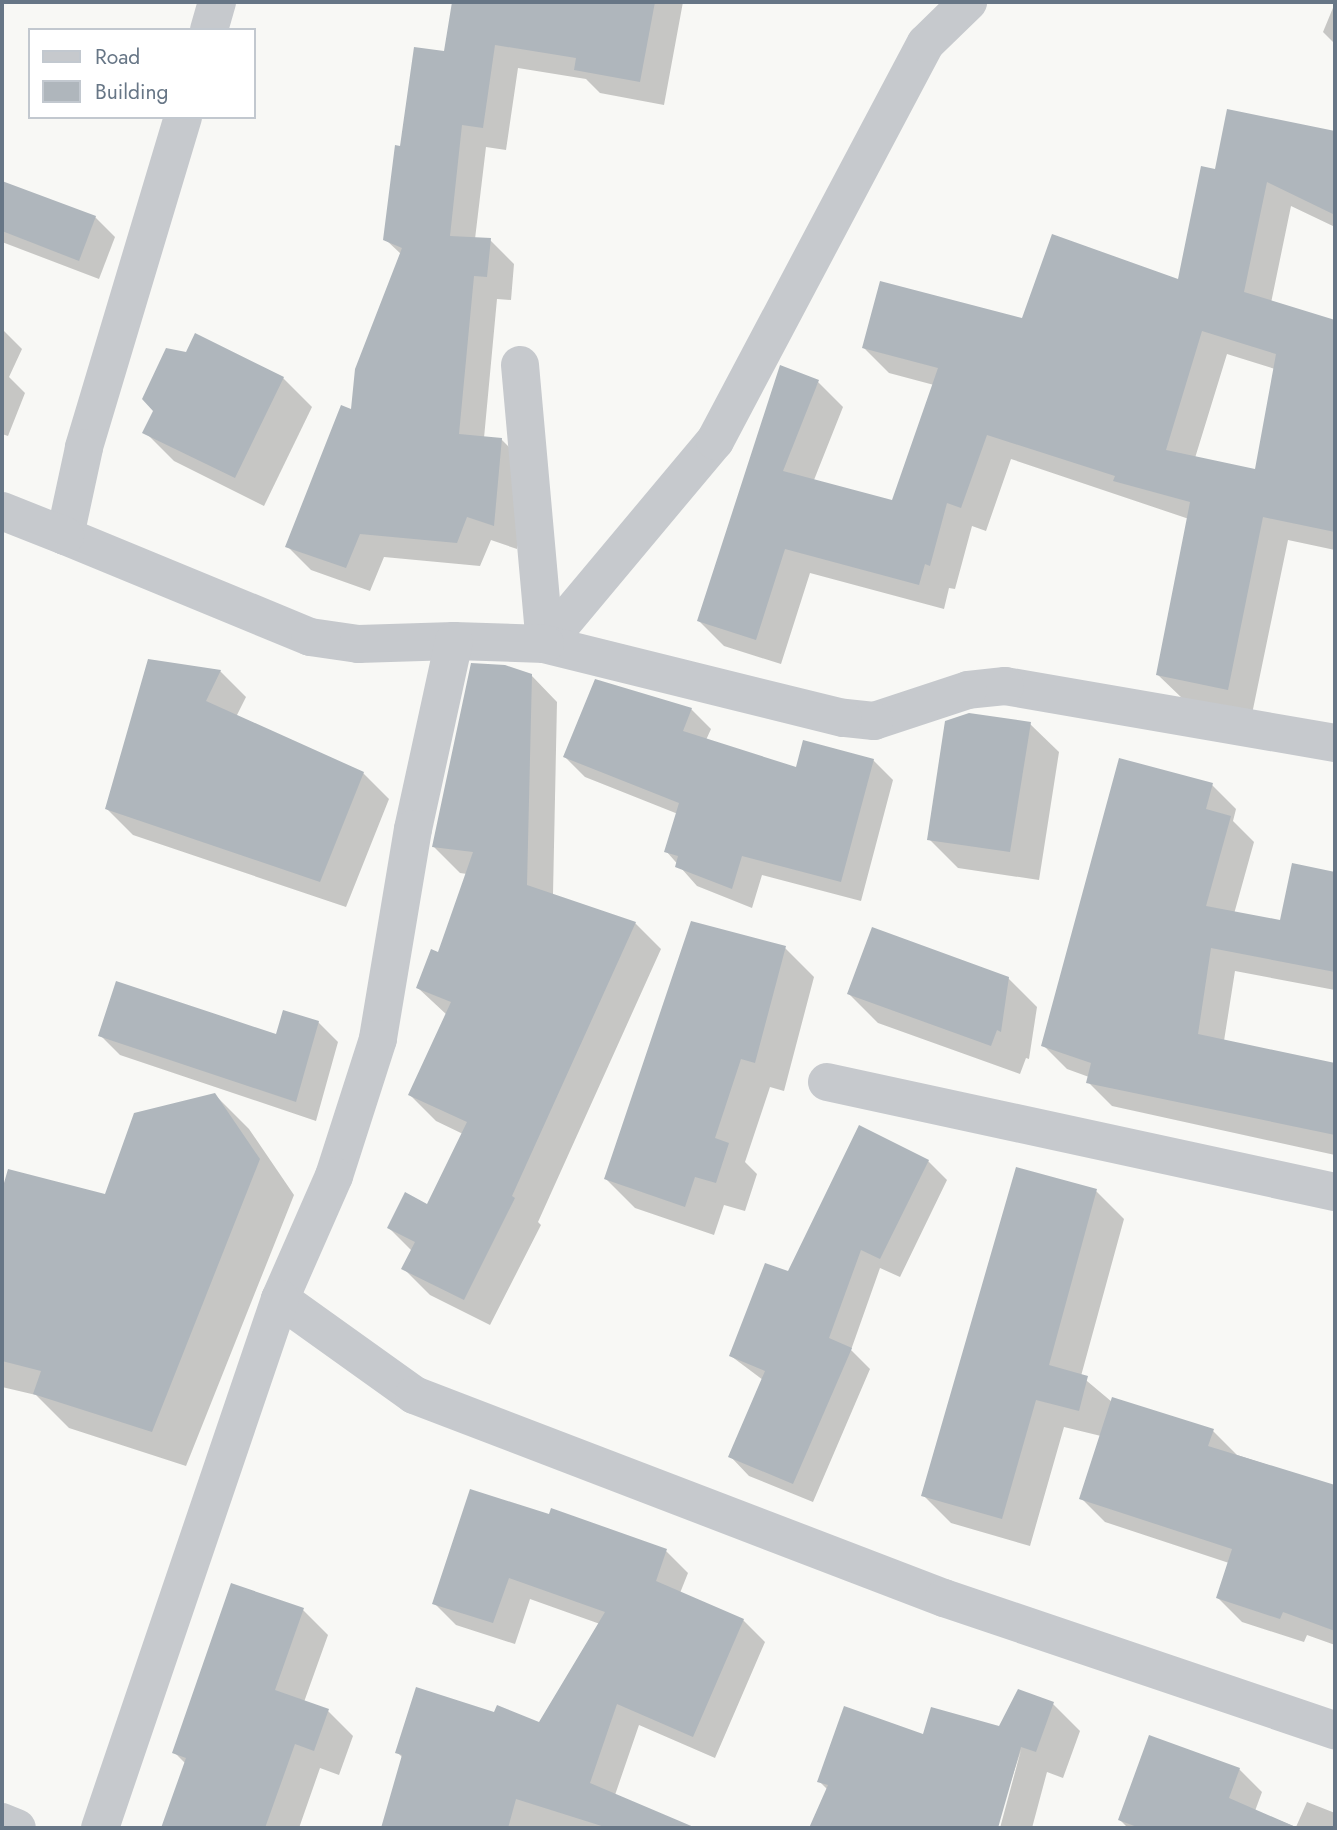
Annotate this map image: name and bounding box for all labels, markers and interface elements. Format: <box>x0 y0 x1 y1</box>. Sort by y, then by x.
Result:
legend <box>28 28 256 119</box>
text: Road <box>95 42 140 72</box>
text: Building <box>95 77 168 107</box>

